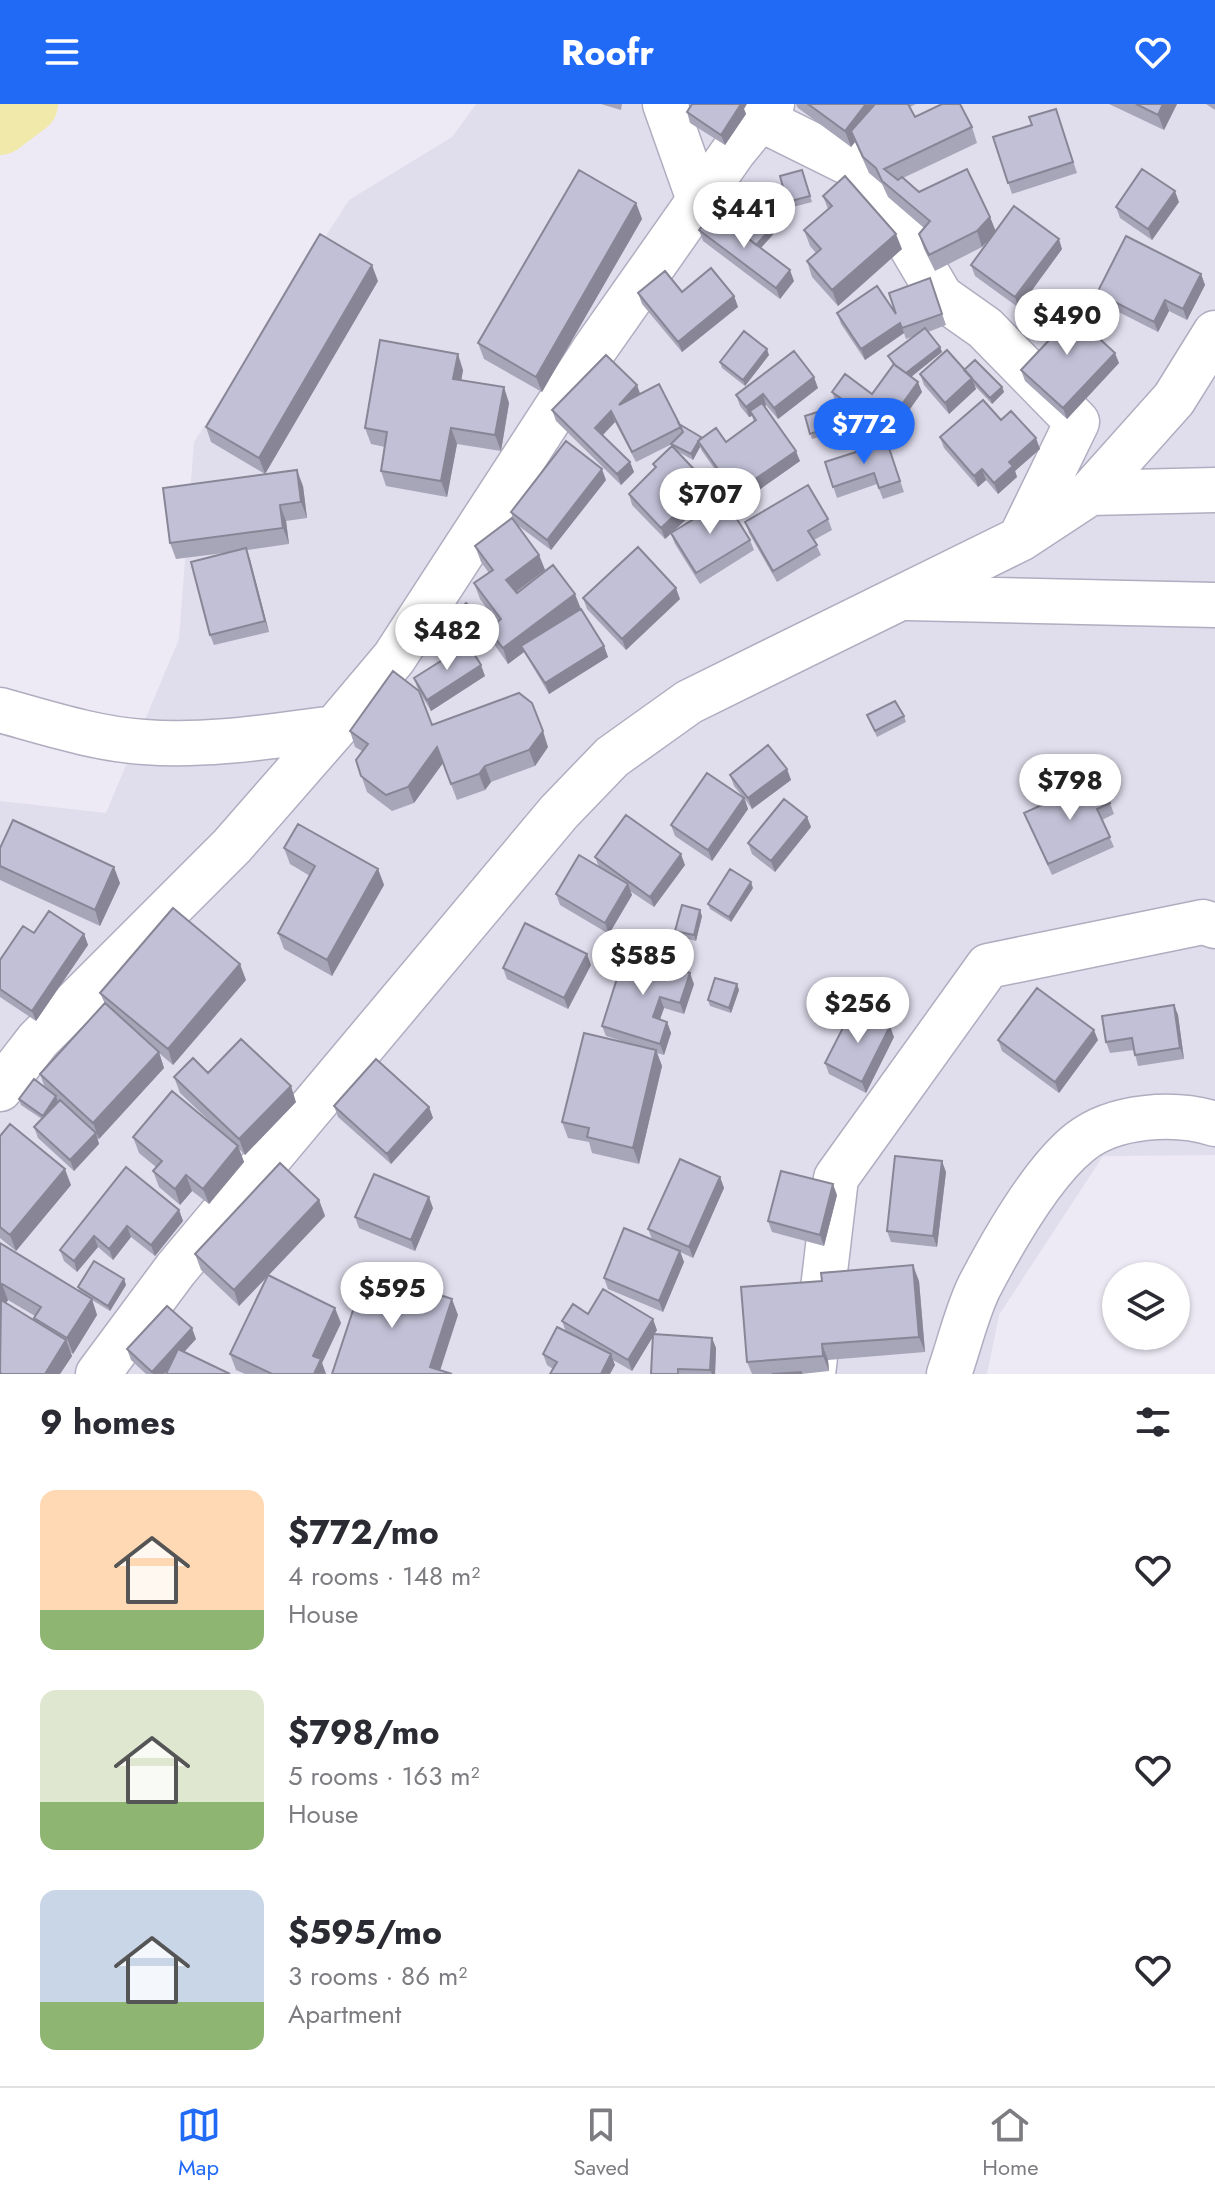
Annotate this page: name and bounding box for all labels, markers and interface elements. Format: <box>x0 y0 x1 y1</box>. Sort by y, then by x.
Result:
text: Roofr <box>561 26 654 78</box>
icon: menu <box>40 30 84 74</box>
icon: heart <box>1131 30 1175 74</box>
pin: $441 <box>697 182 791 250</box>
text: $441 <box>711 189 777 227</box>
pin: $490 <box>1020 289 1114 357</box>
text: $490 <box>1033 296 1101 334</box>
pin: $772 <box>817 398 911 466</box>
text: $772 <box>832 405 896 443</box>
pin: $707 <box>663 468 757 536</box>
text: $707 <box>678 475 742 513</box>
pin: $482 <box>400 604 494 672</box>
text: $482 <box>413 611 481 649</box>
pin: $798 <box>1023 754 1117 822</box>
text: $798 <box>1037 761 1103 799</box>
pin: $585 <box>596 929 690 997</box>
text: $585 <box>610 936 676 974</box>
pin: $256 <box>811 977 905 1045</box>
text: $256 <box>824 984 892 1022</box>
pin: $595 <box>345 1262 439 1330</box>
map controls <box>1102 1262 1190 1350</box>
button: layers <box>1102 1262 1190 1350</box>
text: $595 <box>358 1269 426 1307</box>
text: 9 homes <box>40 1398 175 1447</box>
icon: filters <box>1131 1400 1175 1444</box>
text: $772/mo <box>288 1508 439 1557</box>
icon: home <box>104 1522 200 1618</box>
icon: heart <box>1131 1548 1175 1592</box>
text: 4 rooms · 148 m² <box>288 1557 480 1595</box>
text: House <box>288 1595 358 1633</box>
text: $798/mo <box>288 1708 439 1757</box>
icon: home <box>104 1722 200 1818</box>
icon: heart <box>1131 1748 1175 1792</box>
text: 5 rooms · 163 m² <box>288 1757 480 1795</box>
text: House <box>288 1795 358 1833</box>
text: $595/mo <box>288 1908 442 1957</box>
icon: home <box>104 1922 200 2018</box>
icon: heart <box>1131 1948 1175 1992</box>
text: 3 rooms · 86 m² <box>288 1957 467 1995</box>
text: Apartment <box>288 1995 401 2033</box>
tab: Map <box>177 2103 221 2183</box>
tab: Saved <box>574 2103 629 2183</box>
tab: Home <box>982 2103 1038 2183</box>

